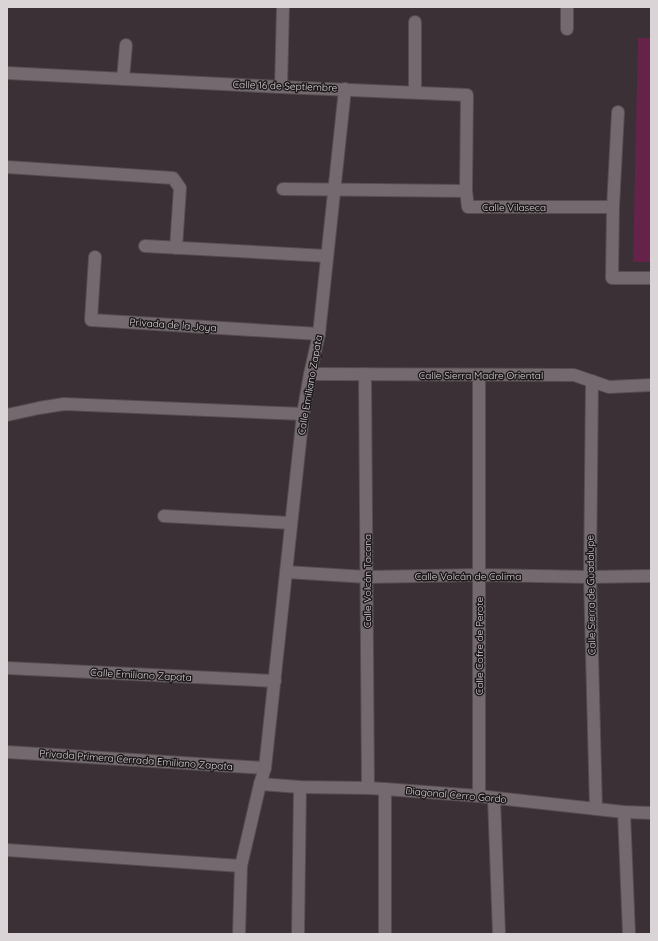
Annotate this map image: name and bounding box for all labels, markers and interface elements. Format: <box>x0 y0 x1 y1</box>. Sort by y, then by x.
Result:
street label: Calle 16 de Septiembre <box>232 78 338 94</box>
street label: Calle Vilaseca <box>482 201 546 214</box>
street label: Privada de la Joya <box>129 315 217 335</box>
street label: Calle Emiliano Zapata <box>295 334 325 436</box>
street label: Calle Sierra Madre Oriental <box>419 369 543 382</box>
street label: Calle Volcán Tacana <box>361 534 374 628</box>
street label: Calle Sierra de Guadalupe <box>583 534 599 655</box>
street label: Calle Volcán de Colima <box>415 570 521 583</box>
street label: Calle Cofre de Perote <box>473 597 486 695</box>
street label: Calle Emiliano Zapata <box>90 666 192 684</box>
street label: Privada Primera Cerrada Emiliano Zapata <box>39 747 233 773</box>
street label: Diagonal Cerro Gordo <box>405 784 507 806</box>

